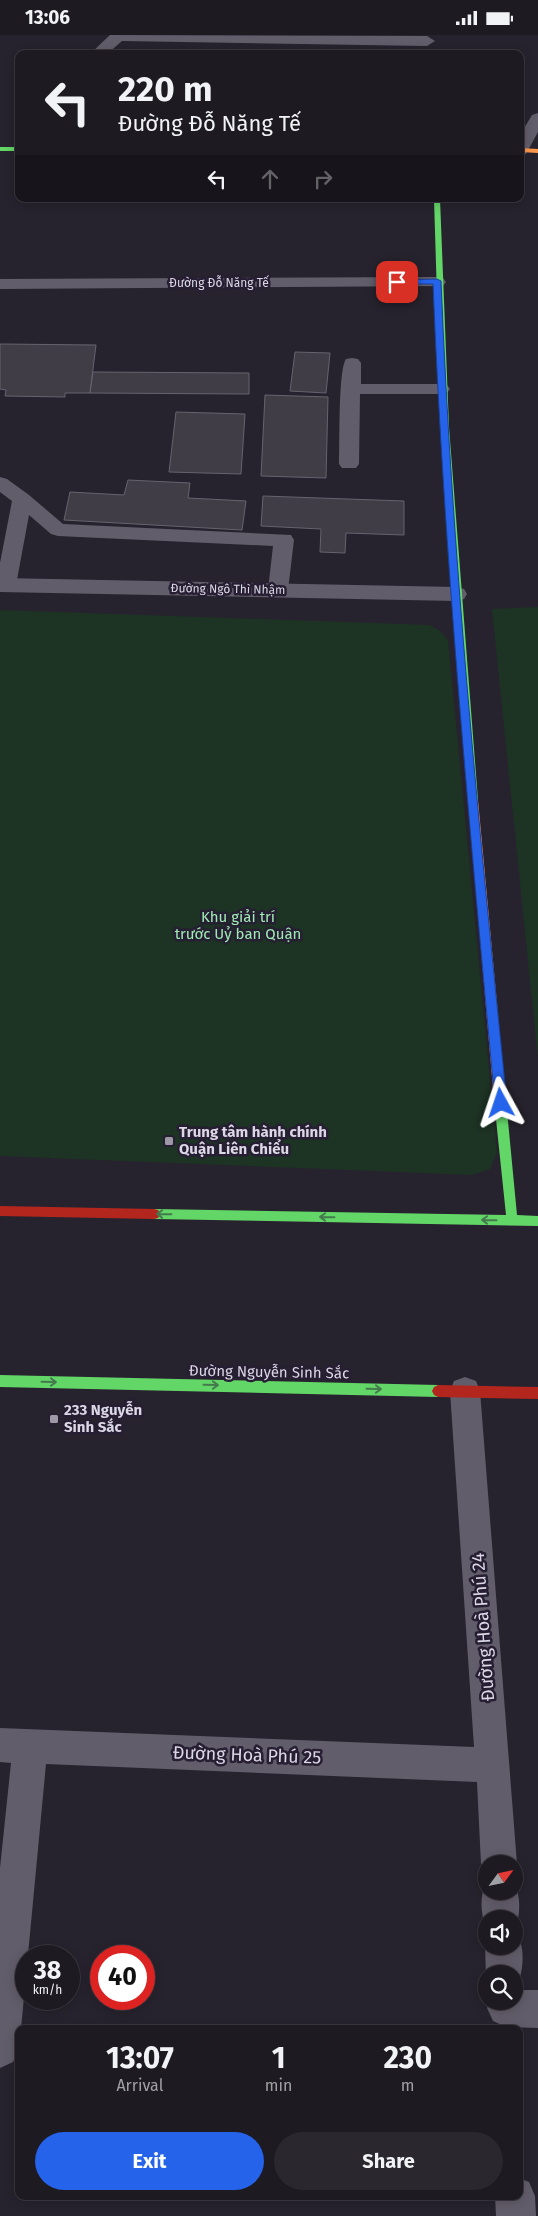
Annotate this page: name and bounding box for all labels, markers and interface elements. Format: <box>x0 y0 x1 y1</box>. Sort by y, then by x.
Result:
text: 13:06 <box>25 6 70 29</box>
text: 220 m <box>118 68 213 110</box>
icon: left <box>35 70 100 135</box>
text: Đường Đỗ Năng Tế <box>118 110 301 137</box>
icon: left <box>203 165 231 193</box>
icon: ahead <box>256 165 284 193</box>
icon: right <box>309 165 337 193</box>
pin <box>376 261 418 303</box>
icon: arrive <box>383 268 411 296</box>
street label: Đường Đỗ Năng Tế <box>169 275 269 290</box>
street label: Đường Ngô Thì Nhậm <box>171 581 285 597</box>
park label: Khu giải trí trước Uỷ ban Quận <box>175 908 301 943</box>
position arrow <box>474 1076 526 1128</box>
place label: Trung tâm hành chính Quận Liên Chiểu <box>179 1123 327 1158</box>
marker: Trung tâm hành chính Quận Liên Chiểu <box>163 1135 175 1147</box>
one-way arrow <box>157 1209 173 1219</box>
one-way arrow <box>319 1212 336 1222</box>
one-way arrow <box>482 1215 498 1225</box>
street label: Đường Nguyễn Sinh Sắc <box>189 1362 349 1382</box>
one-way arrow <box>40 1377 56 1387</box>
one-way arrow <box>203 1381 219 1390</box>
one-way arrow <box>365 1384 381 1394</box>
place label: 233 Nguyễn Sinh Sắc <box>64 1401 142 1436</box>
marker: 233 Nguyễn Sinh Sắc <box>48 1413 60 1425</box>
street label: Đường Hoà Phú 24 <box>467 1552 499 1702</box>
street label: Đường Hoà Phú 25 <box>172 1741 322 1769</box>
north arrow <box>478 1855 522 1900</box>
map controls <box>478 1855 523 2010</box>
button: sound <box>478 1910 523 1955</box>
speed limit sign: 40 <box>90 1945 155 2010</box>
text: 38 <box>34 1956 61 1986</box>
button: search <box>478 1965 523 2010</box>
text: km/h <box>33 1983 62 1997</box>
text: 13:07 <box>106 2040 174 2076</box>
text: 1 <box>272 2040 286 2076</box>
text: 230 <box>383 2040 432 2076</box>
text: Arrival <box>116 2076 163 2095</box>
text: min <box>265 2076 292 2095</box>
text: m <box>401 2076 415 2095</box>
button: Exit <box>35 2132 264 2190</box>
button: Share <box>274 2132 503 2190</box>

